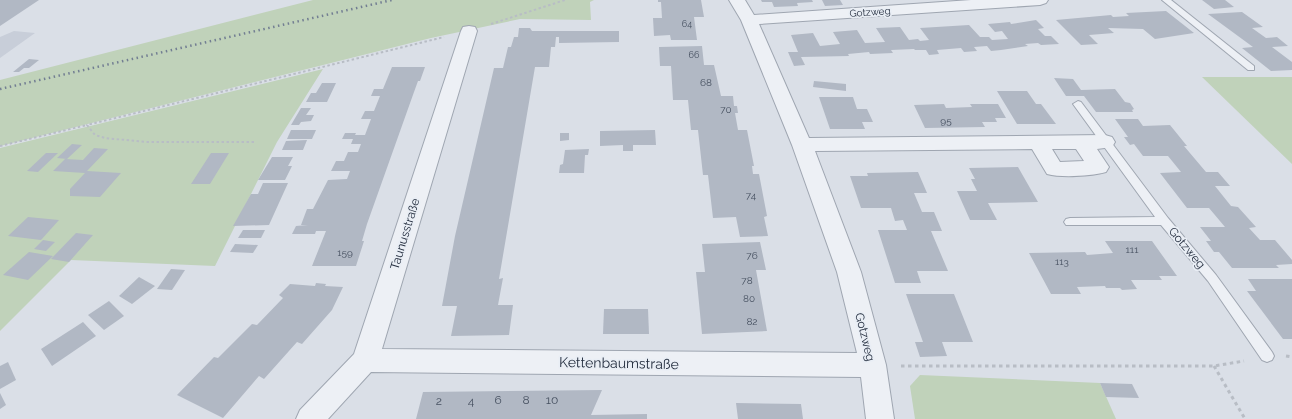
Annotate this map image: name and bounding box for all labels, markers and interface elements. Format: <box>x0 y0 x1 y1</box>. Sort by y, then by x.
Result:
street label: Gotzweg <box>849 5 891 19</box>
house number: 64 <box>682 19 692 29</box>
house number: 66 <box>689 50 700 60</box>
house number: 68 <box>700 77 712 88</box>
house number: 70 <box>720 104 732 115</box>
house number: 95 <box>940 115 952 126</box>
house number: 74 <box>746 190 757 201</box>
street label: Taunusstraße <box>388 197 422 271</box>
street label: Gotzweg <box>1166 225 1208 271</box>
house number: 111 <box>1126 244 1139 255</box>
house number: 159 <box>337 247 353 258</box>
house number: 76 <box>746 250 758 261</box>
house number: 113 <box>1055 256 1069 267</box>
house number: 78 <box>741 275 753 286</box>
house number: 80 <box>743 293 755 304</box>
street label: Gotzweg <box>852 311 878 363</box>
house number: 82 <box>746 316 758 327</box>
street label: Kettenbaumstraße <box>559 354 679 372</box>
house number: 6 <box>494 393 502 407</box>
house number: 8 <box>522 393 530 407</box>
house number: 10 <box>546 393 558 407</box>
house number: 2 <box>436 394 442 408</box>
house number: 4 <box>468 394 475 408</box>

